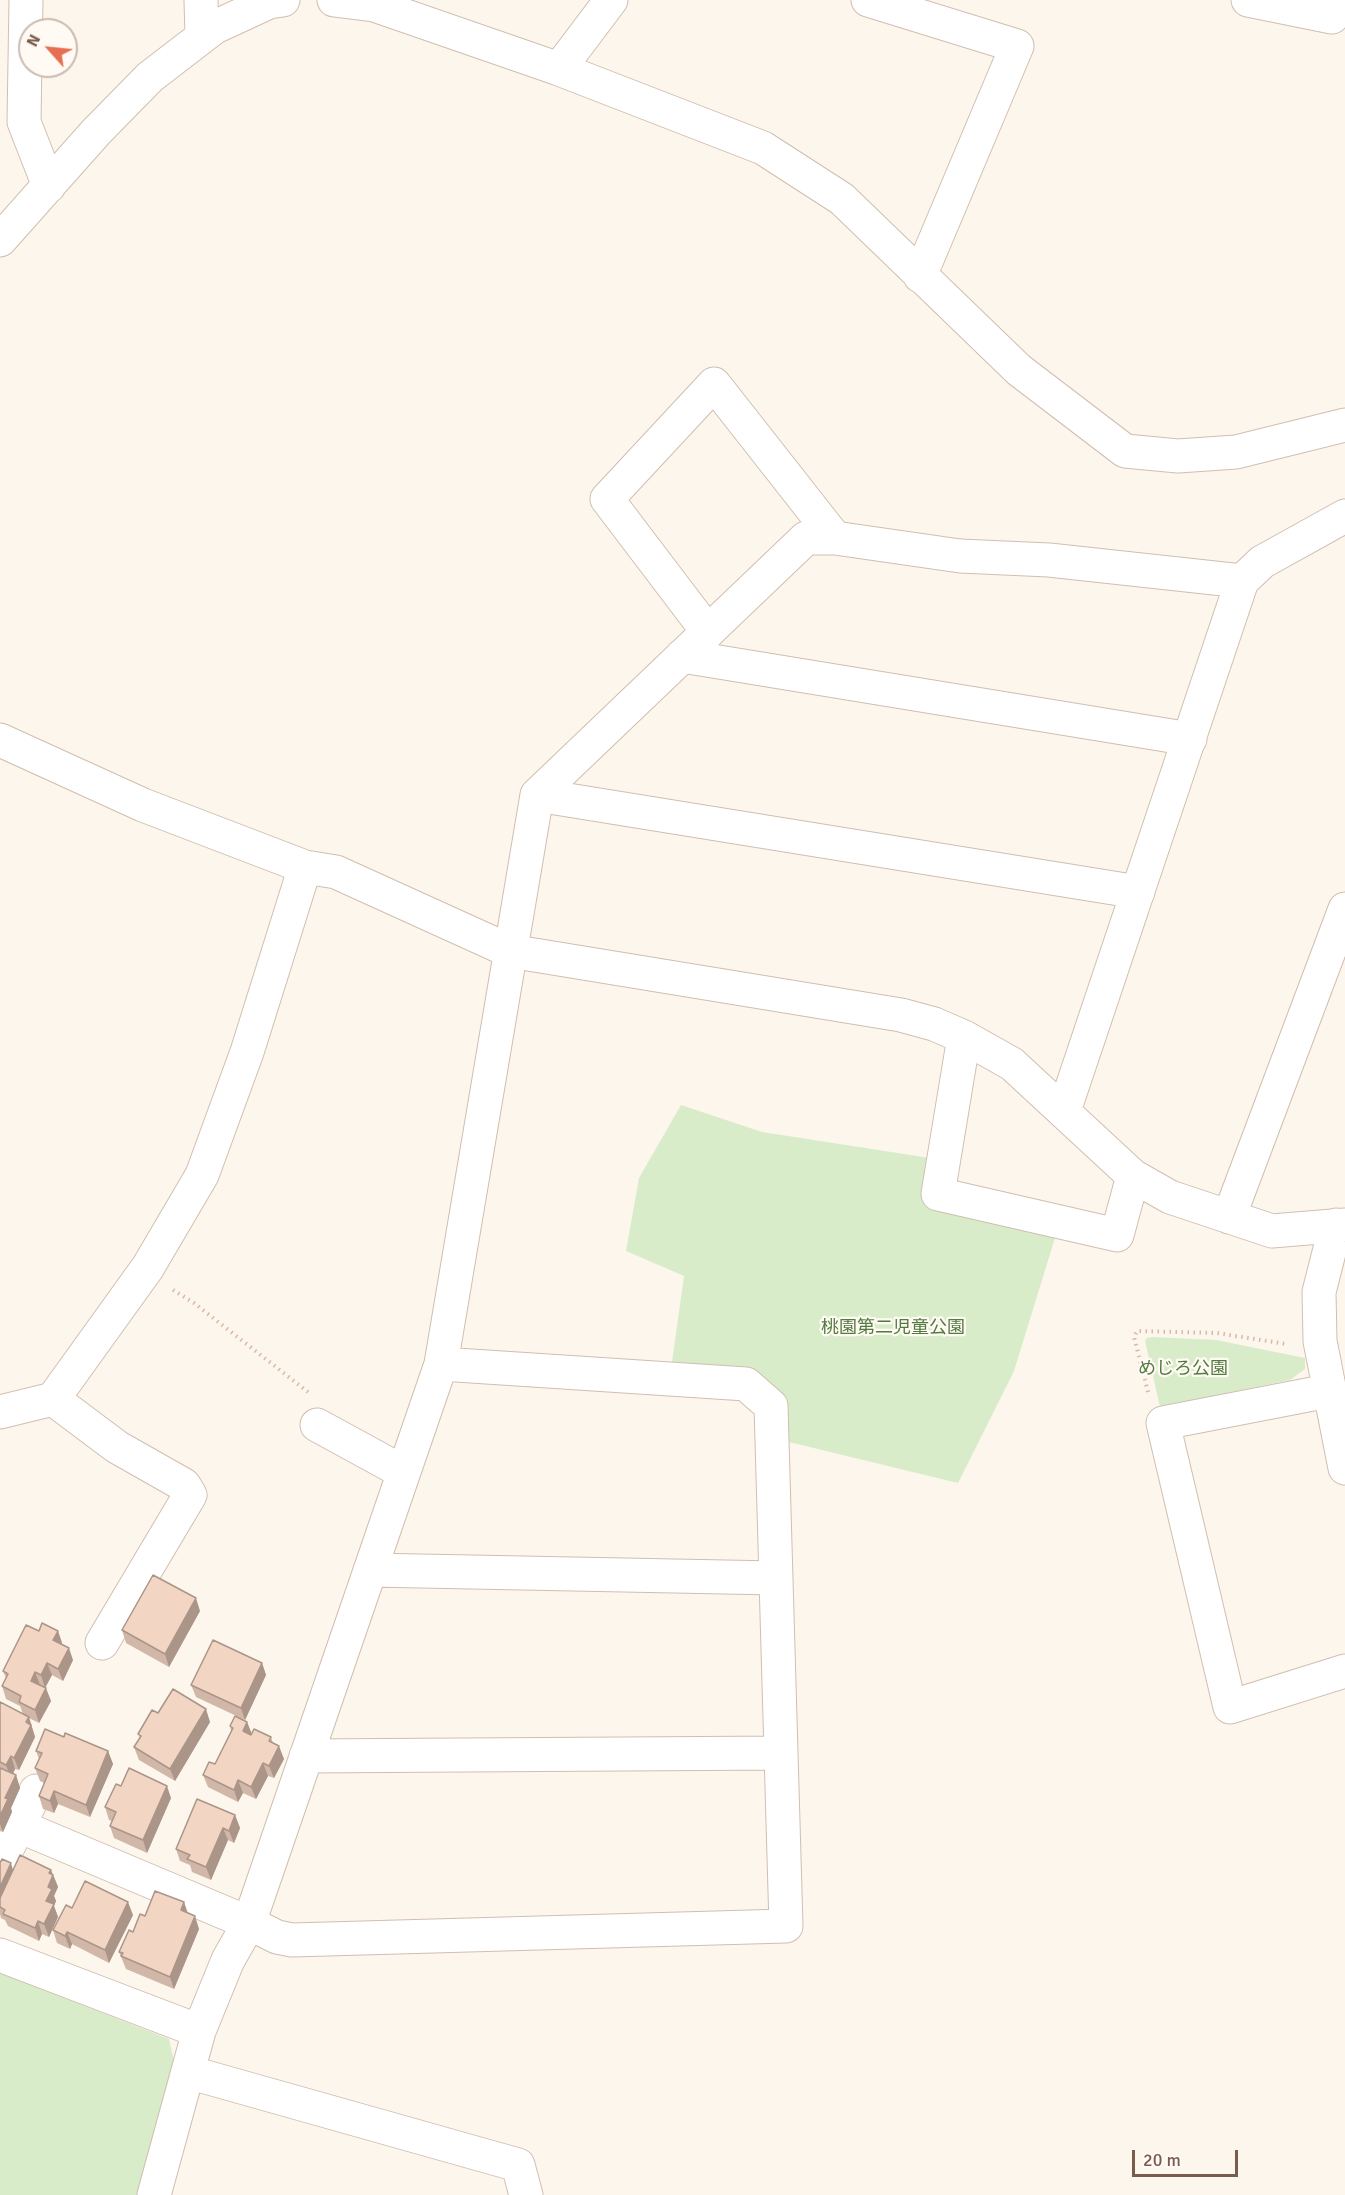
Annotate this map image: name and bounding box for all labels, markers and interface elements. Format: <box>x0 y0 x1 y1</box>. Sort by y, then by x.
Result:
north arrow <box>18 18 78 78</box>
text: N <box>22 31 45 50</box>
park label: 桃園第二児童公園 <box>821 1317 965 1339</box>
park label: めじろ公園 <box>1138 1358 1228 1380</box>
scale bar <box>1135 2138 1242 2176</box>
text: 20 m <box>1143 2149 1181 2171</box>

